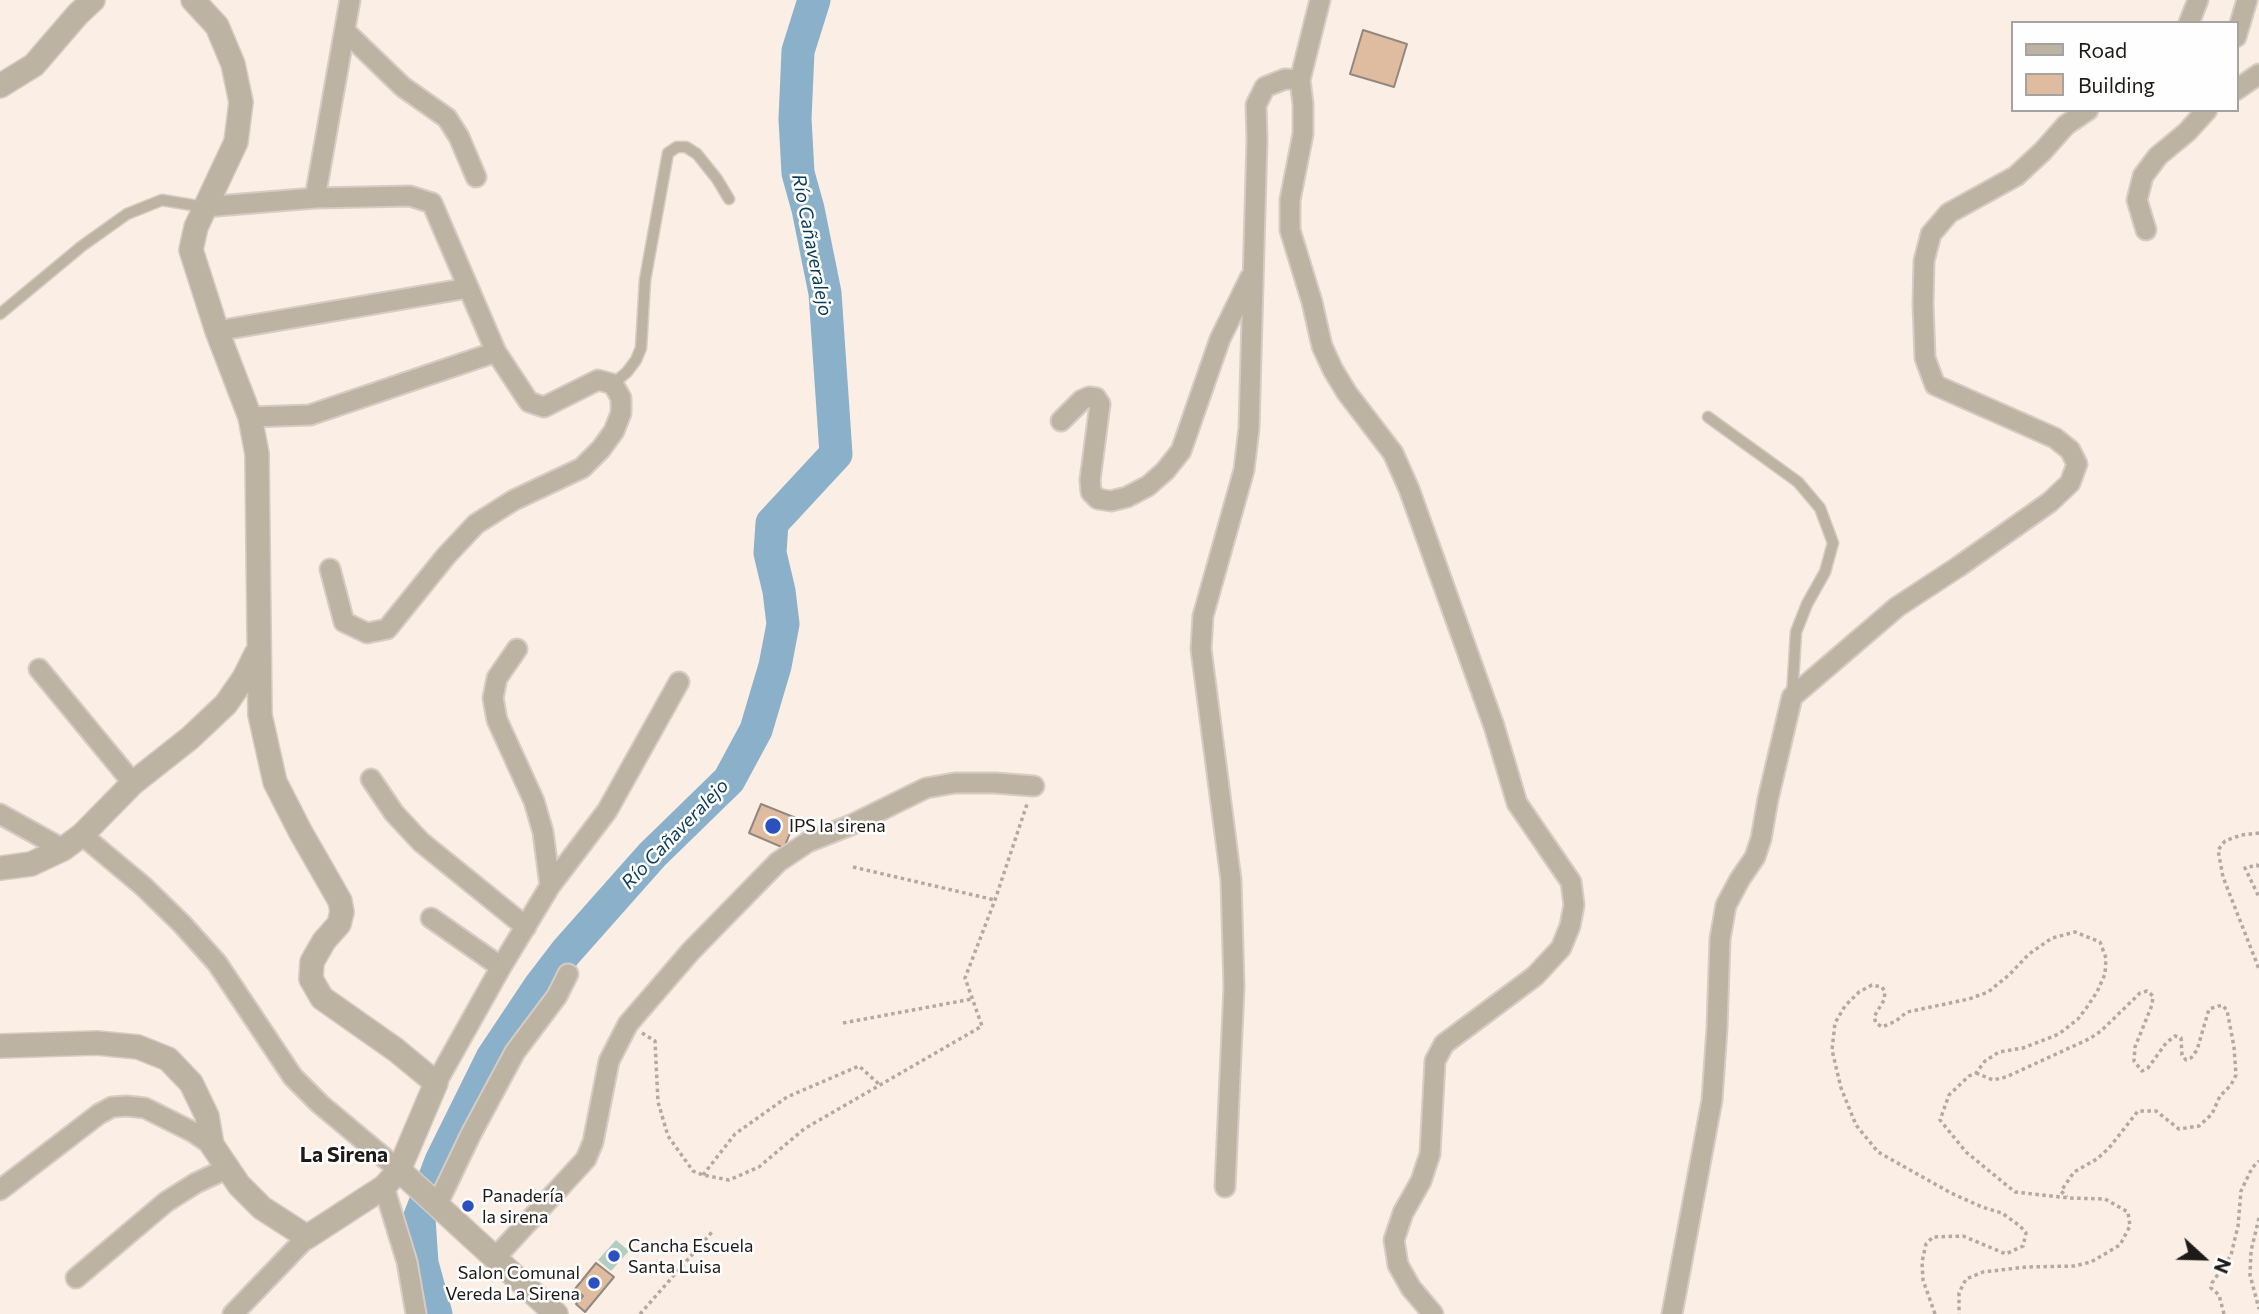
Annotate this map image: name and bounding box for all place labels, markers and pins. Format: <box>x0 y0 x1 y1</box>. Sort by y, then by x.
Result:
place label: IPS la sirena <box>789 815 886 837</box>
marker: IPS la sirena <box>763 816 783 836</box>
place label: Panadería la sirena <box>482 1185 564 1228</box>
marker: Panadería la sirena <box>460 1198 476 1214</box>
place label: Cancha Escuela Santa Luisa <box>628 1235 753 1278</box>
marker: Cancha Escuela Santa Luisa <box>606 1248 622 1264</box>
place label: Salon Comunal Vereda La Sirena <box>445 1262 580 1304</box>
marker: Salon Comunal Vereda La Sirena <box>586 1275 602 1291</box>

